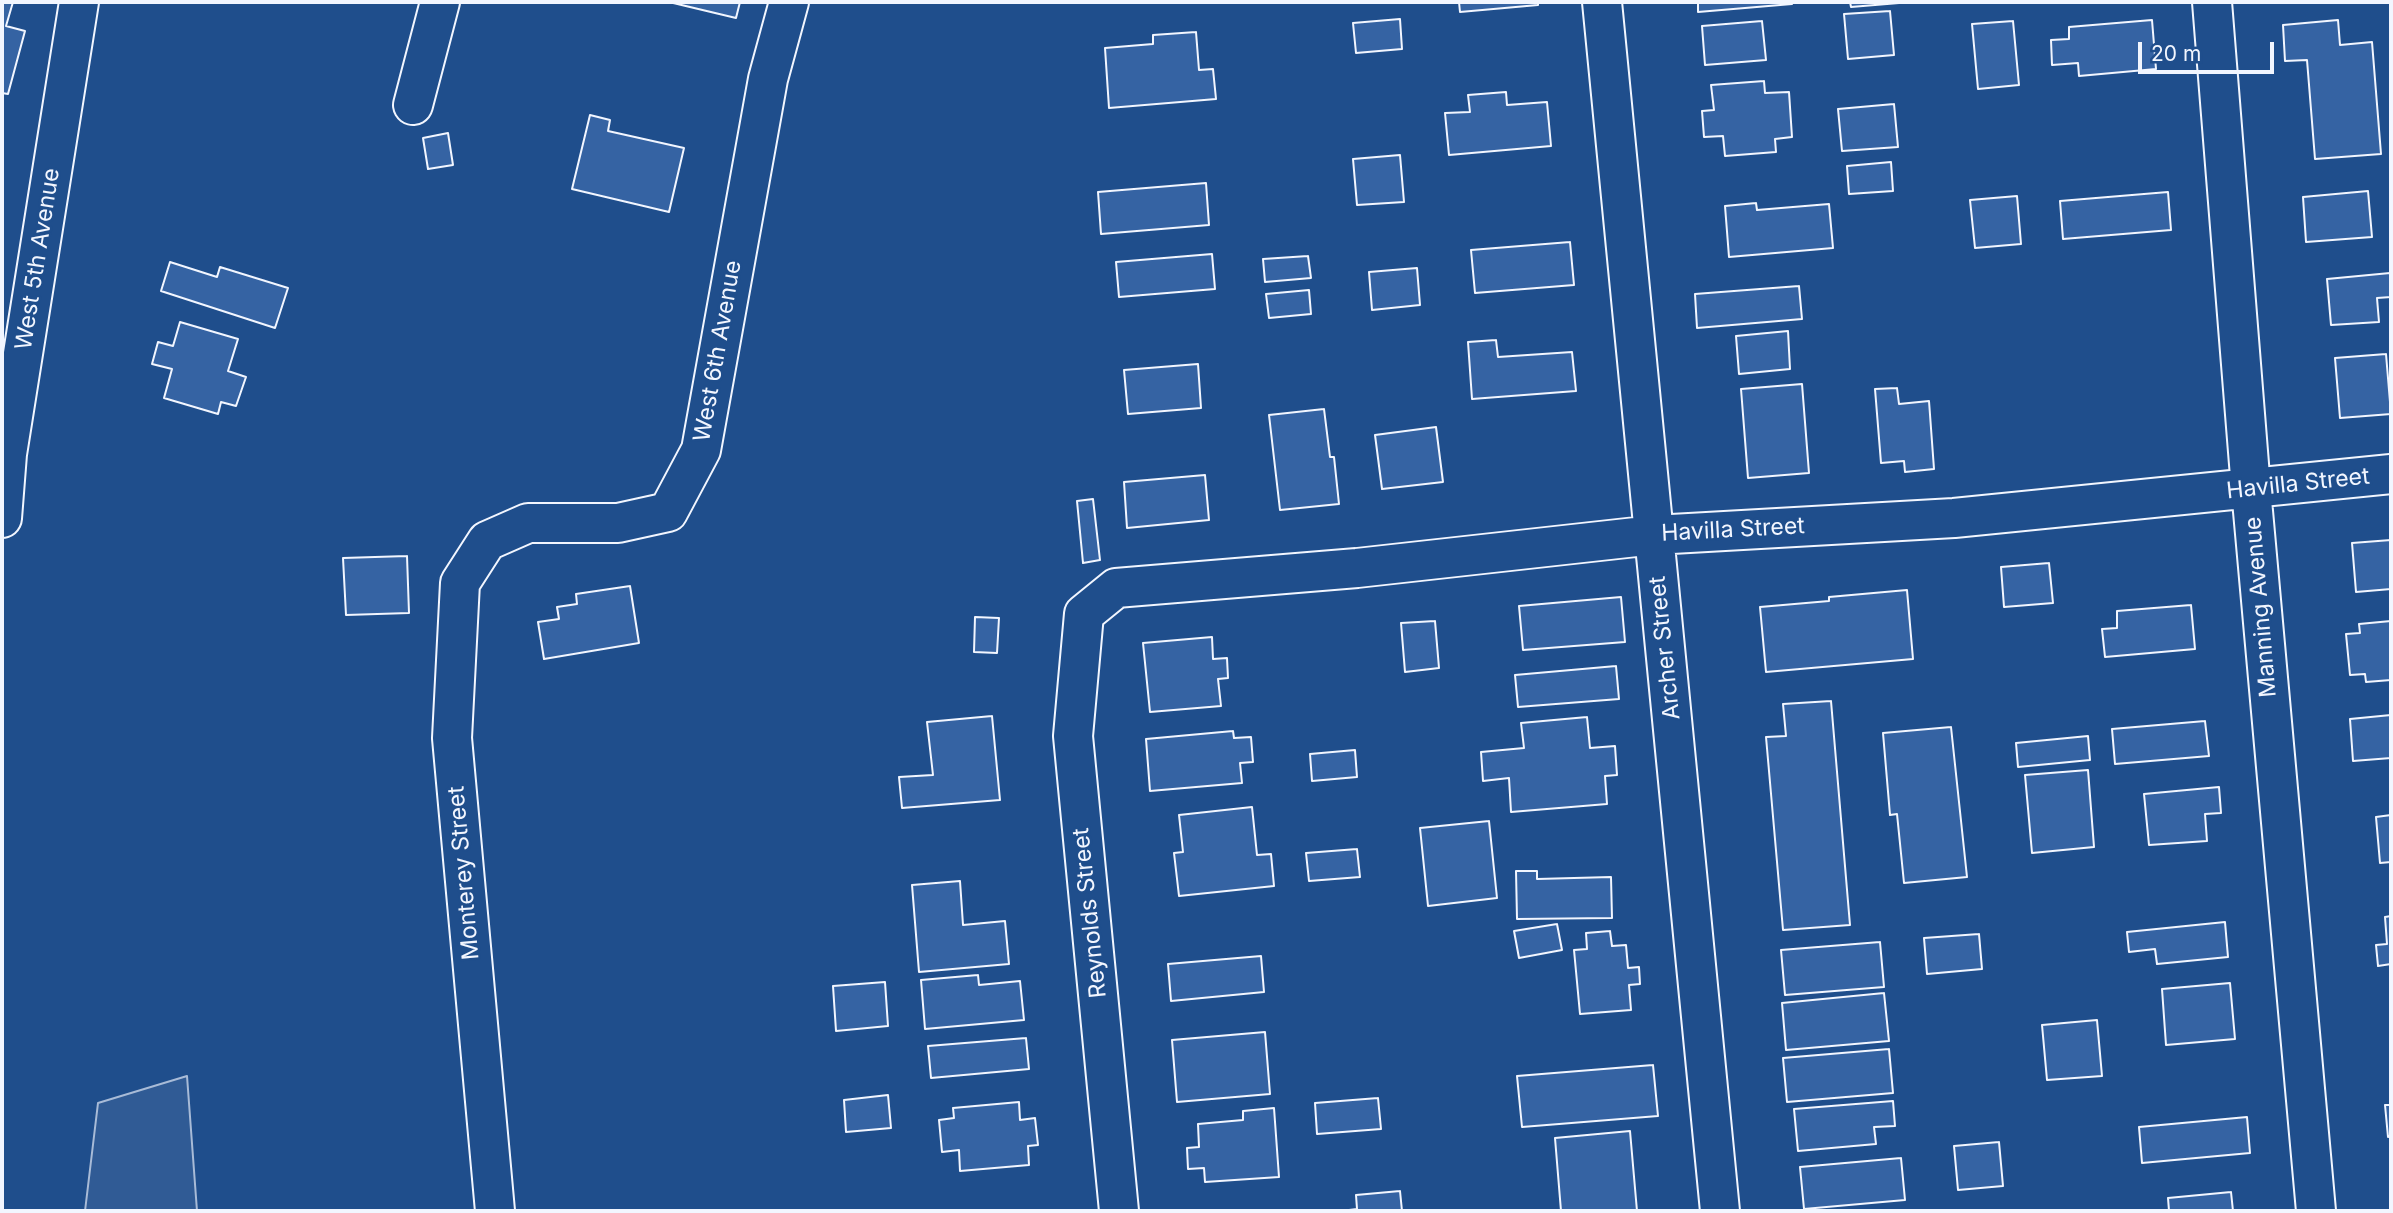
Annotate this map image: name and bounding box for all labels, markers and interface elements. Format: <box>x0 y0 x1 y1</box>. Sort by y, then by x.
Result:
scale bar <box>2141 28 2278 72</box>
text: 20 m <box>2151 41 2201 66</box>
street label: West 5th Avenue <box>10 166 66 352</box>
street label: West 6th Avenue <box>688 258 748 444</box>
street label: Havilla Street <box>2225 463 2371 505</box>
street label: Havilla Street <box>1661 512 1805 548</box>
street label: Manning Avenue <box>2239 515 2283 699</box>
street label: Archer Street <box>1644 575 1686 721</box>
street label: Monterey Street <box>443 785 485 961</box>
street label: Reynolds Street <box>1067 827 1113 999</box>

